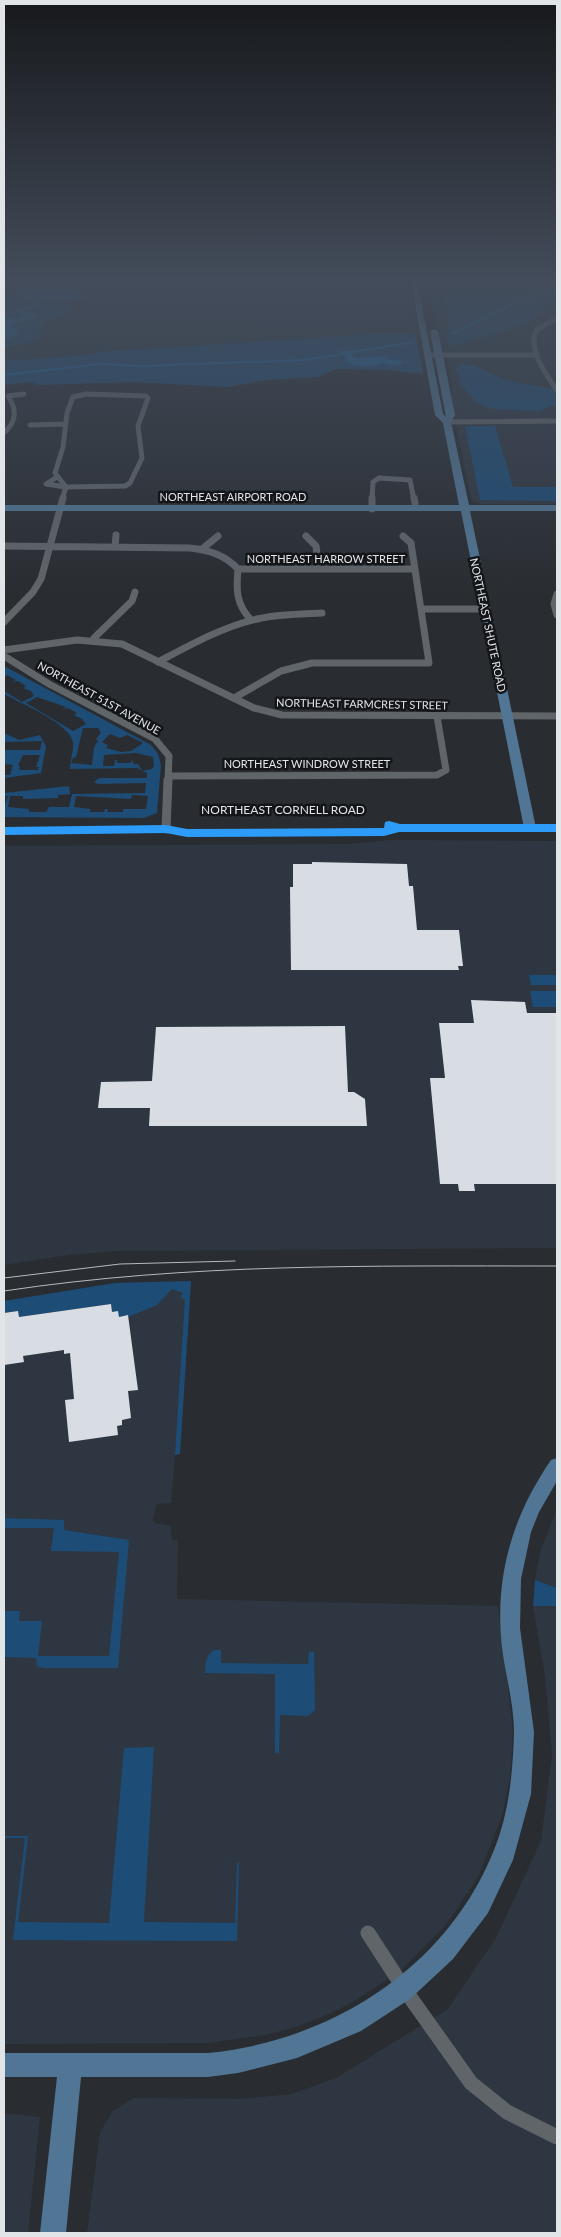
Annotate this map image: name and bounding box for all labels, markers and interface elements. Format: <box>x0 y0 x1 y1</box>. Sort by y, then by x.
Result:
street label: NORTHEAST AIRPORT ROAD <box>160 490 306 503</box>
street label: NORTHEAST HARROW STREET <box>247 552 406 565</box>
street label: NORTHEAST SHUTE ROAD <box>468 557 509 693</box>
street label: NORTHEAST 51ST AVENUE <box>36 658 163 737</box>
street label: NORTHEAST FARMCREST STREET <box>276 696 448 712</box>
street label: NORTHEAST WINDROW STREET <box>224 757 391 770</box>
street label: NORTHEAST CORNELL ROAD <box>201 802 365 817</box>

